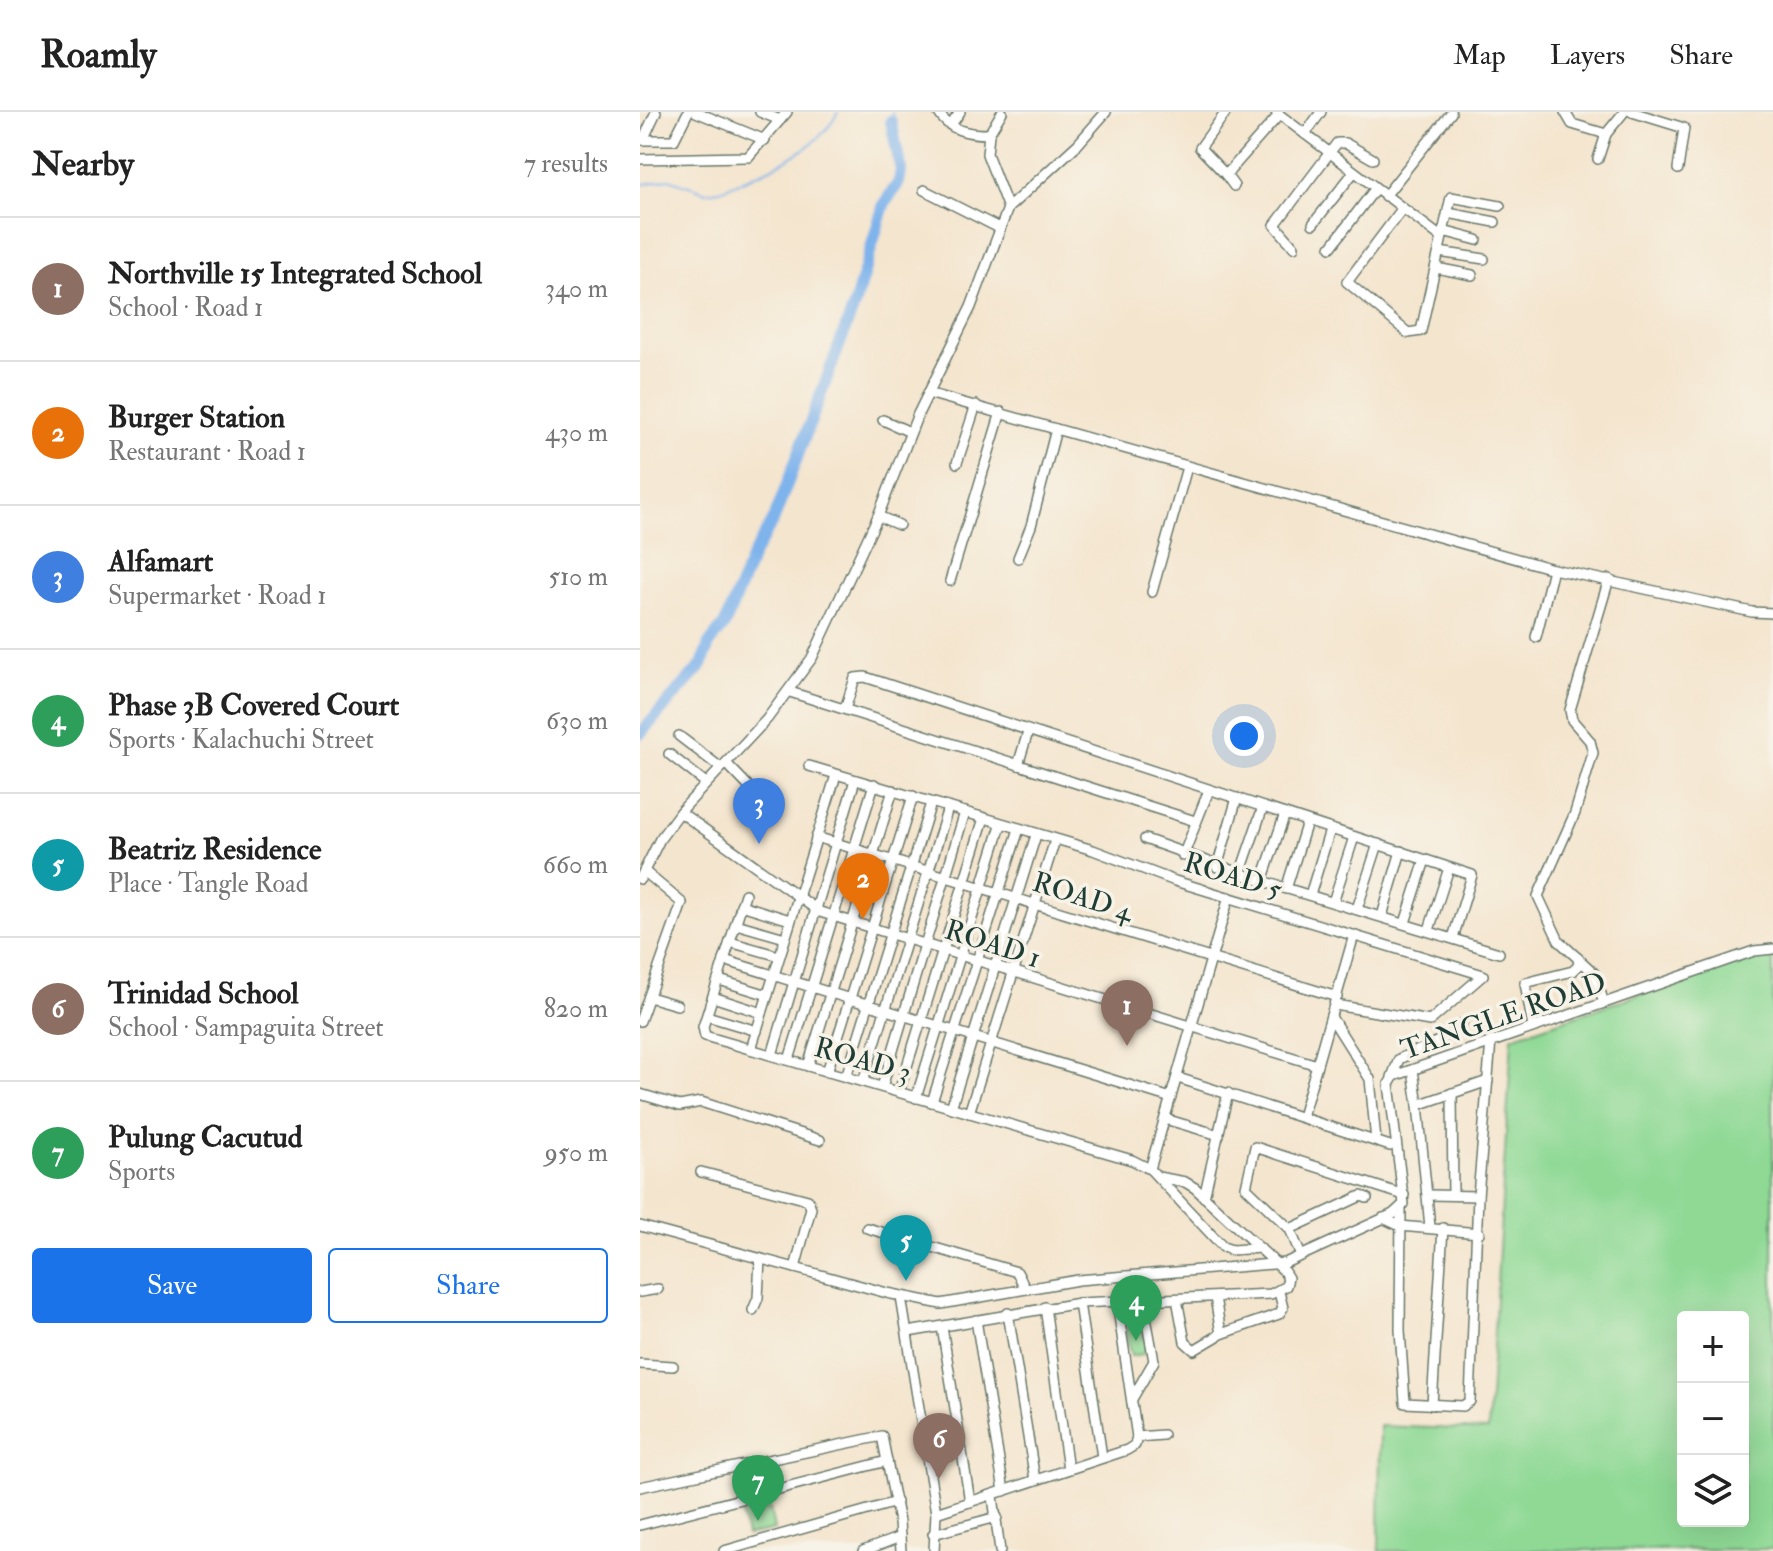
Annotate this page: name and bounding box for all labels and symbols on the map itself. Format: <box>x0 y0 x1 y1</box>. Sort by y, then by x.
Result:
your location <box>1224 716 1264 756</box>
pin: 3 <box>733 778 785 844</box>
street label: ROAD 5 <box>1179 845 1286 908</box>
pin: 2 <box>837 853 889 919</box>
street label: ROAD 4 <box>1028 865 1139 931</box>
street label: ROAD 1 <box>940 913 1045 976</box>
street label: TANGLE ROAD <box>1396 965 1611 1068</box>
pin: 1 <box>1101 980 1153 1046</box>
street label: ROAD 3 <box>810 1030 915 1091</box>
pin: 5 <box>880 1215 932 1281</box>
pin: 4 <box>1110 1275 1162 1341</box>
pin: 6 <box>913 1413 965 1479</box>
pin: 7 <box>732 1455 784 1521</box>

